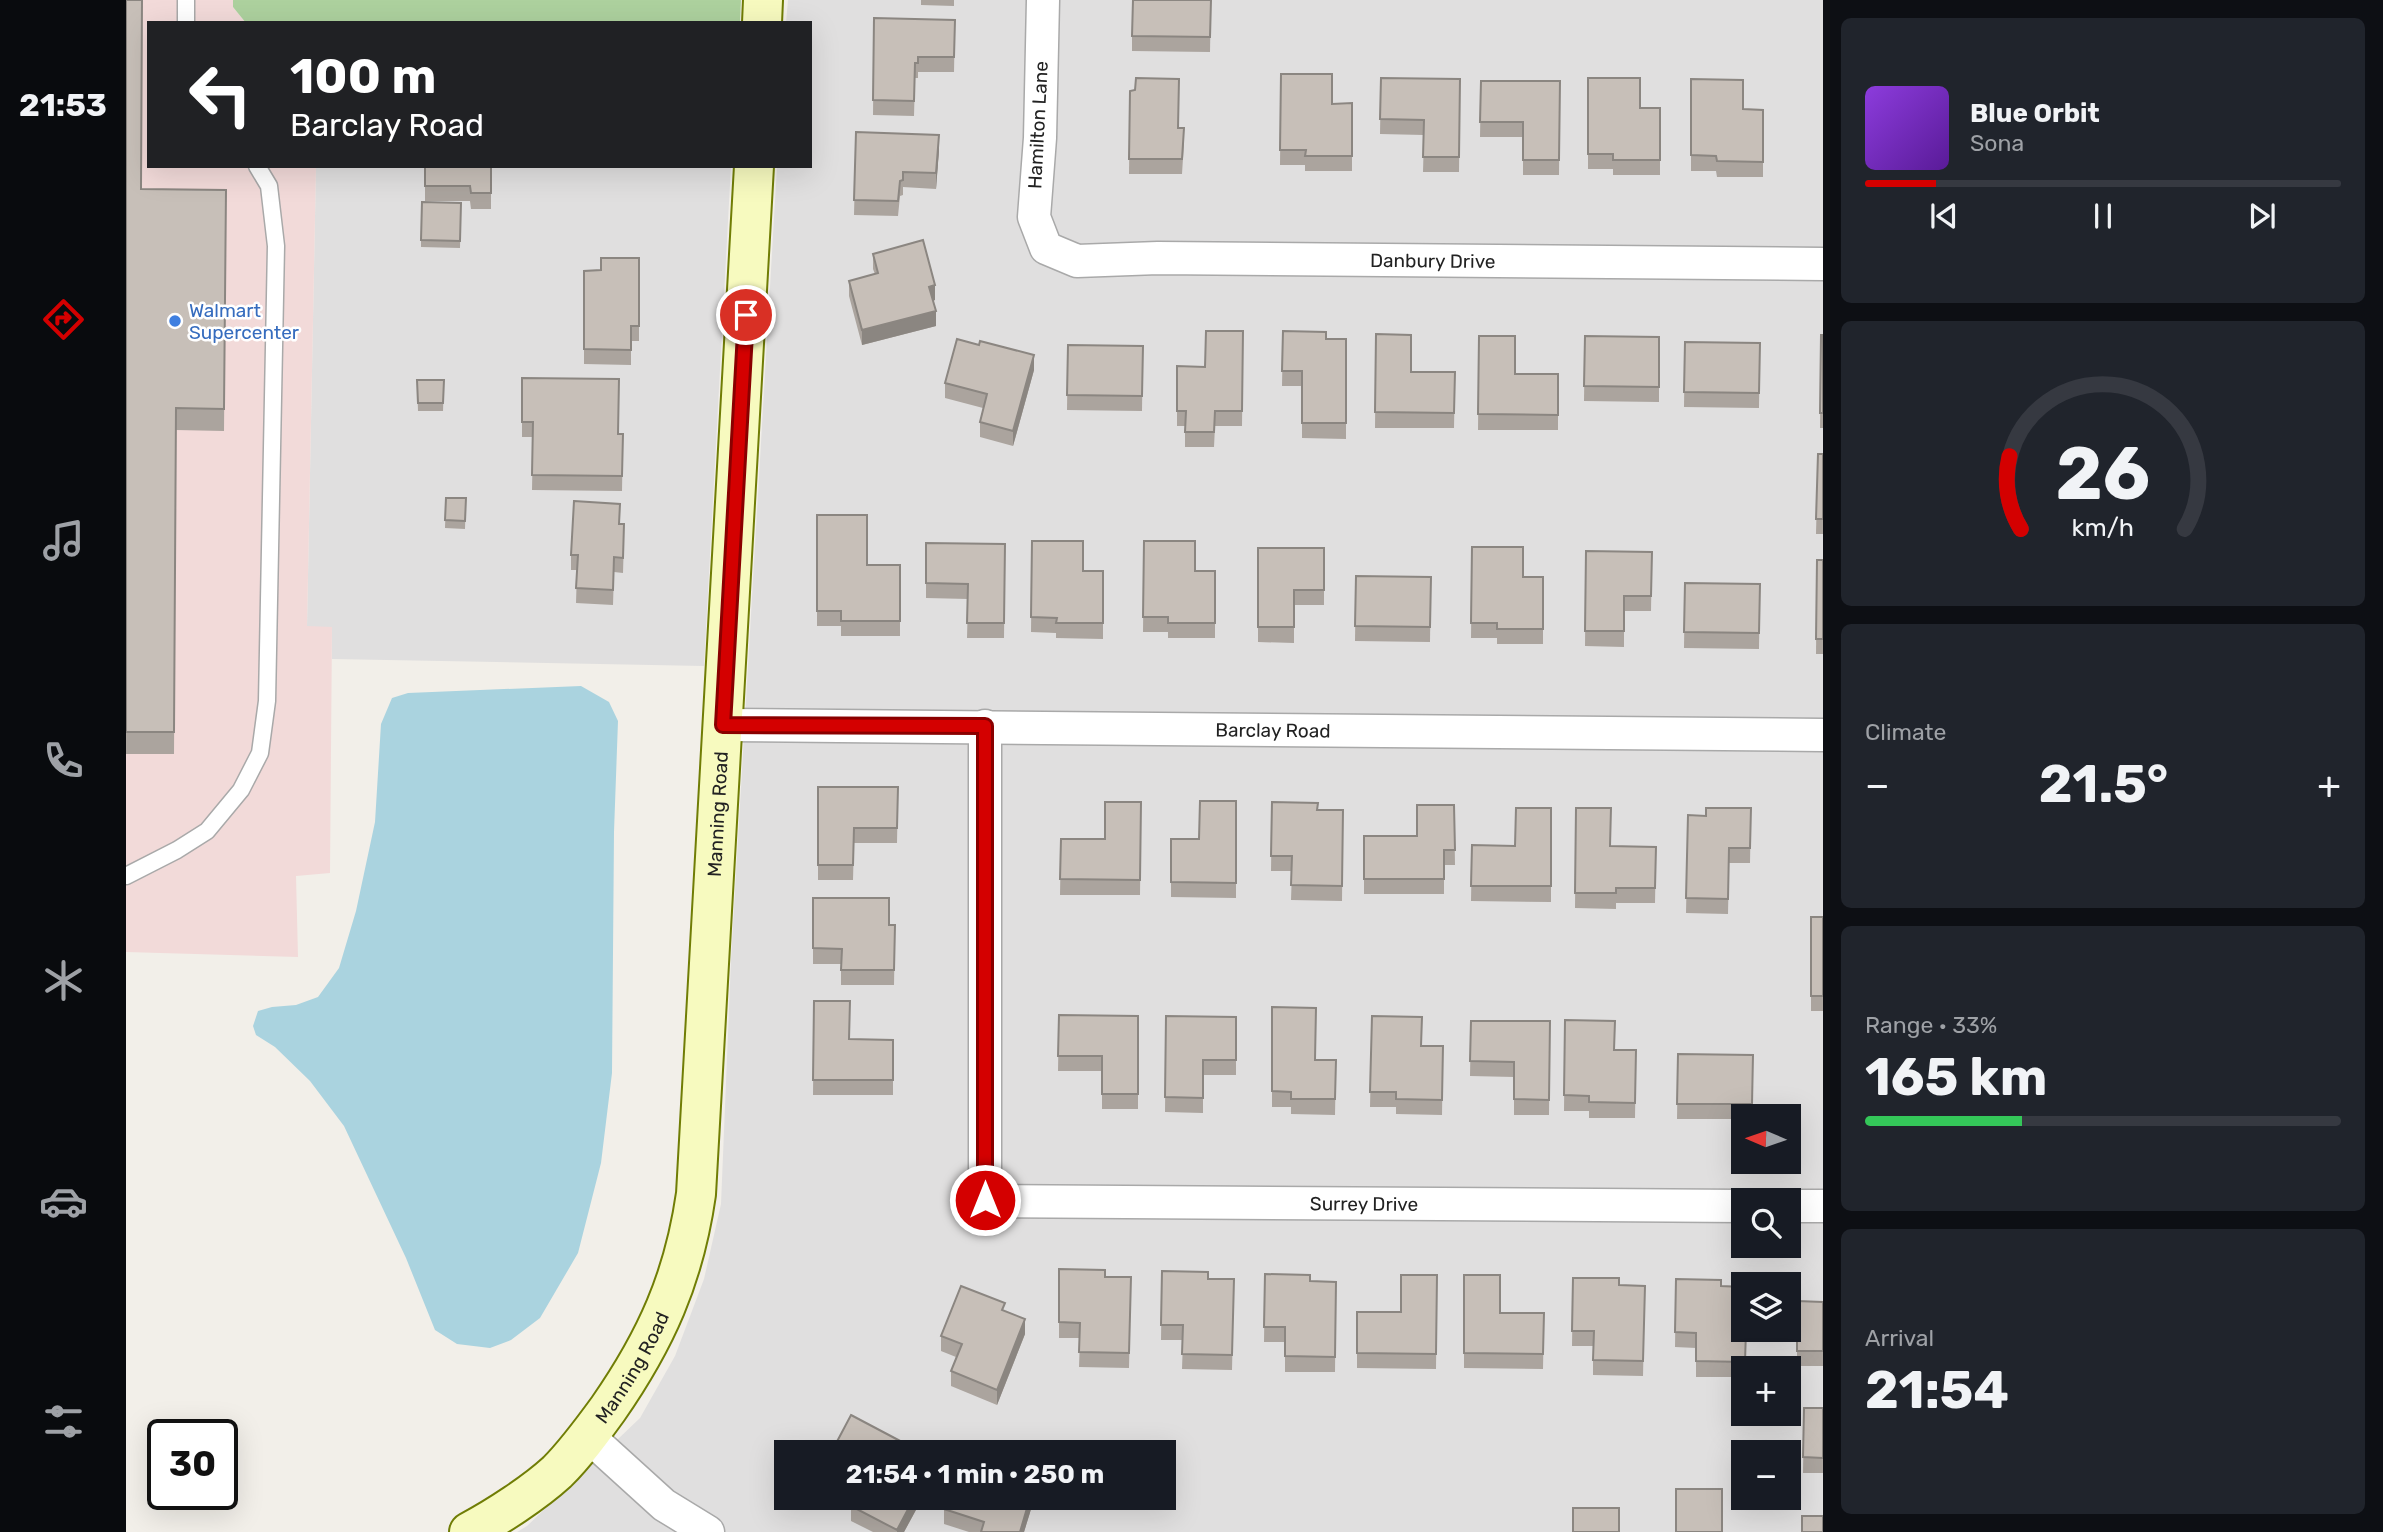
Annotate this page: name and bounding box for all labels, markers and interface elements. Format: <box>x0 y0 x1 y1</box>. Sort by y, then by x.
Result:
text: 100 m <box>290 47 436 105</box>
icon: left <box>175 49 266 140</box>
street label: Hamilton Lane <box>1023 60 1053 190</box>
text: 21:53 <box>19 86 107 124</box>
text: Blue Orbit <box>1970 98 2100 129</box>
text: Barclay Road <box>290 106 484 144</box>
text: Sona <box>1970 129 2024 157</box>
icon: previous <box>1925 197 1963 235</box>
icon: pause <box>2084 197 2122 235</box>
icon: next <box>2243 197 2281 235</box>
street label: Danbury Drive <box>1370 248 1496 273</box>
pin <box>716 285 776 345</box>
icon: directions <box>39 295 88 344</box>
icon: arrive <box>727 296 765 334</box>
place label: Walmart Supercenter <box>189 299 300 344</box>
marker: Walmart Supercenter <box>167 313 183 329</box>
text: 26 <box>2056 432 2150 518</box>
text: km/h <box>2072 513 2134 542</box>
icon: music <box>39 516 88 565</box>
street label: Barclay Road <box>1215 718 1331 742</box>
text: Climate <box>1865 718 1946 746</box>
icon: phone <box>39 736 88 785</box>
street label: Manning Road <box>702 751 732 878</box>
text: 21.5° <box>2039 753 2168 815</box>
text: − <box>1865 762 1890 808</box>
text: + <box>2317 762 2341 808</box>
icon: climate <box>39 956 88 1005</box>
text: Range · 33% <box>1865 1011 1997 1039</box>
text: 165 km <box>1865 1046 2047 1108</box>
north arrow <box>1731 1104 1801 1174</box>
map controls <box>1731 1104 1801 1510</box>
position arrow <box>948 1163 1022 1237</box>
icon: car <box>39 1177 88 1226</box>
button: search <box>1731 1188 1801 1258</box>
street label: Surrey Drive <box>1310 1192 1418 1215</box>
button: layers <box>1731 1272 1801 1342</box>
street label: Manning Road <box>590 1308 674 1428</box>
text: Arrival <box>1865 1324 1934 1352</box>
button: + <box>1731 1356 1801 1426</box>
text: 21:54 <box>1865 1359 2009 1421</box>
icon: filters <box>39 1397 88 1446</box>
speed limit sign: 30 <box>147 1419 238 1510</box>
button: − <box>1731 1440 1801 1510</box>
text: 21:54 · 1 min · 250 m <box>846 1459 1104 1490</box>

